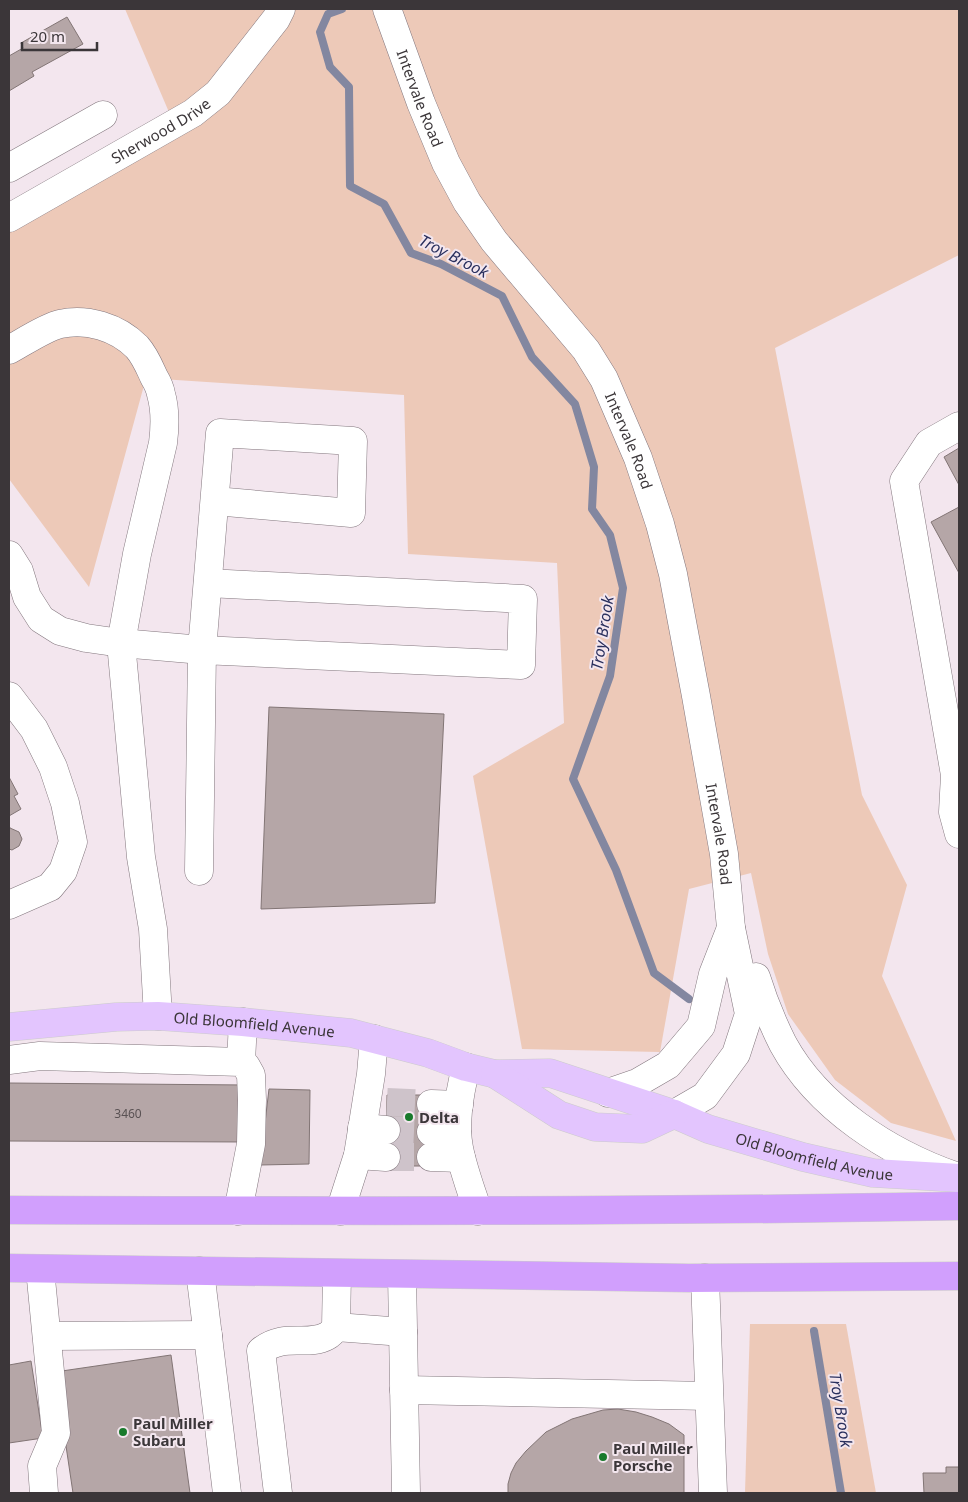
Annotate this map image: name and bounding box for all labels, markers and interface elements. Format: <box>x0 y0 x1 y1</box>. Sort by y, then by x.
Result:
scale bar <box>22 20 98 52</box>
text: 20 m <box>30 26 65 46</box>
street label: Intervale Road <box>392 47 448 150</box>
street label: Sherwood Drive <box>107 93 214 168</box>
water label: Troy Brook <box>416 229 493 283</box>
street label: Intervale Road <box>601 389 658 491</box>
water label: Troy Brook <box>585 593 619 672</box>
street label: Intervale Road <box>702 782 737 886</box>
street label: Old Bloomfield Avenue <box>173 1007 336 1041</box>
house number: 3460 <box>114 1105 142 1122</box>
place label: Delta <box>419 1107 459 1127</box>
marker: Delta <box>403 1111 415 1123</box>
street label: Old Bloomfield Avenue <box>733 1128 894 1184</box>
water label: Troy Brook <box>824 1371 858 1450</box>
place label: Paul Miller Subaru <box>133 1413 213 1450</box>
marker: Paul Miller Subaru <box>117 1426 129 1438</box>
place label: Paul Miller Porsche <box>613 1438 693 1475</box>
marker: Paul Miller Porsche <box>597 1451 609 1463</box>

